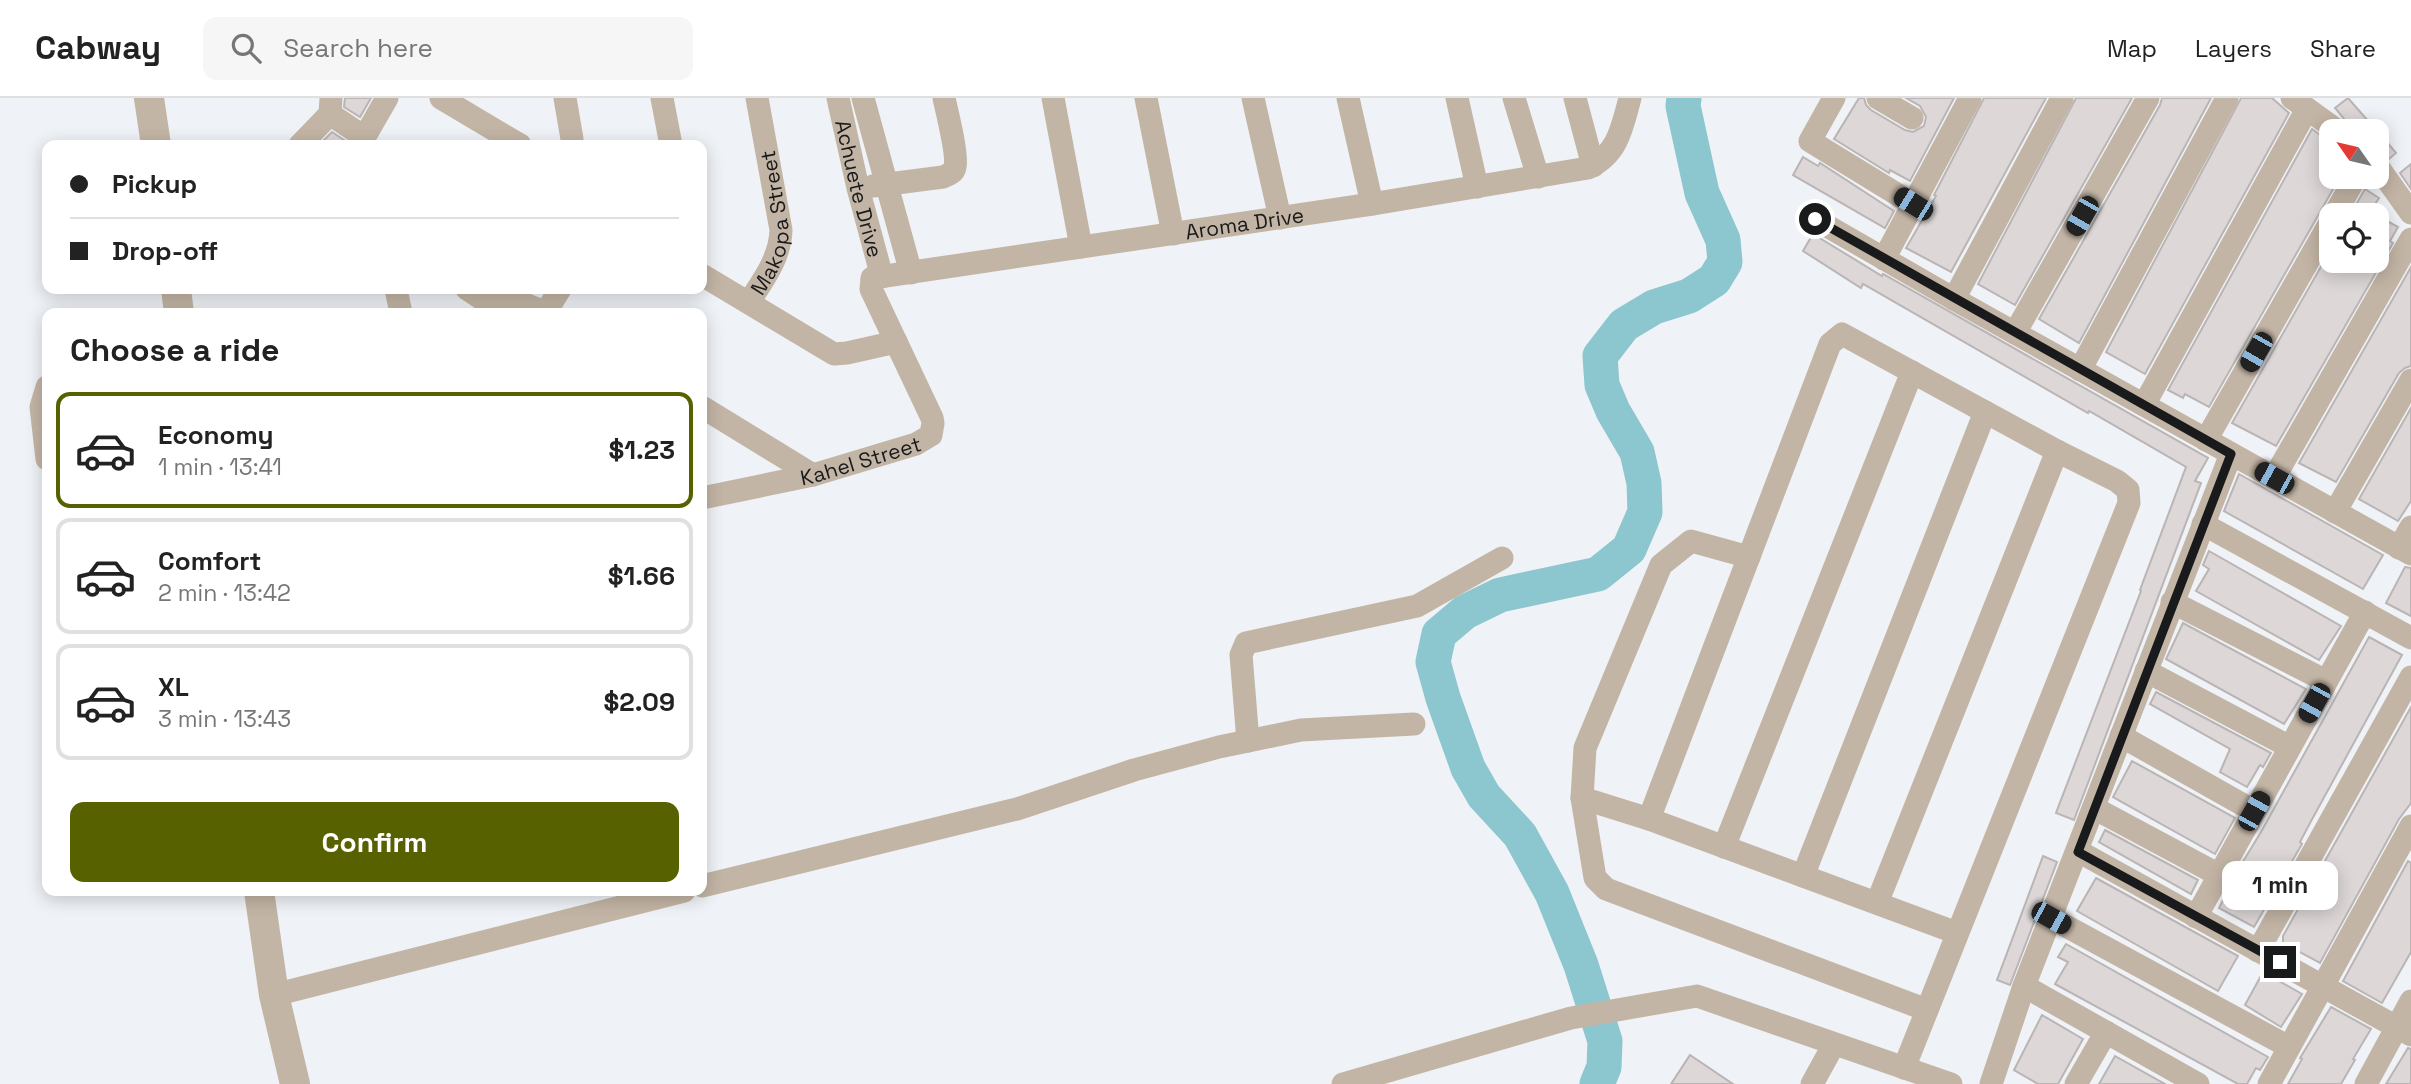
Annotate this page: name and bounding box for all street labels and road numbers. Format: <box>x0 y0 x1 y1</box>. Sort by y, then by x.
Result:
street label: Achuete Drive <box>830 117 890 260</box>
street label: Makopa Street <box>744 148 795 300</box>
street label: Aroma Drive <box>1183 201 1306 245</box>
street label: Kahel Street <box>798 430 924 491</box>

